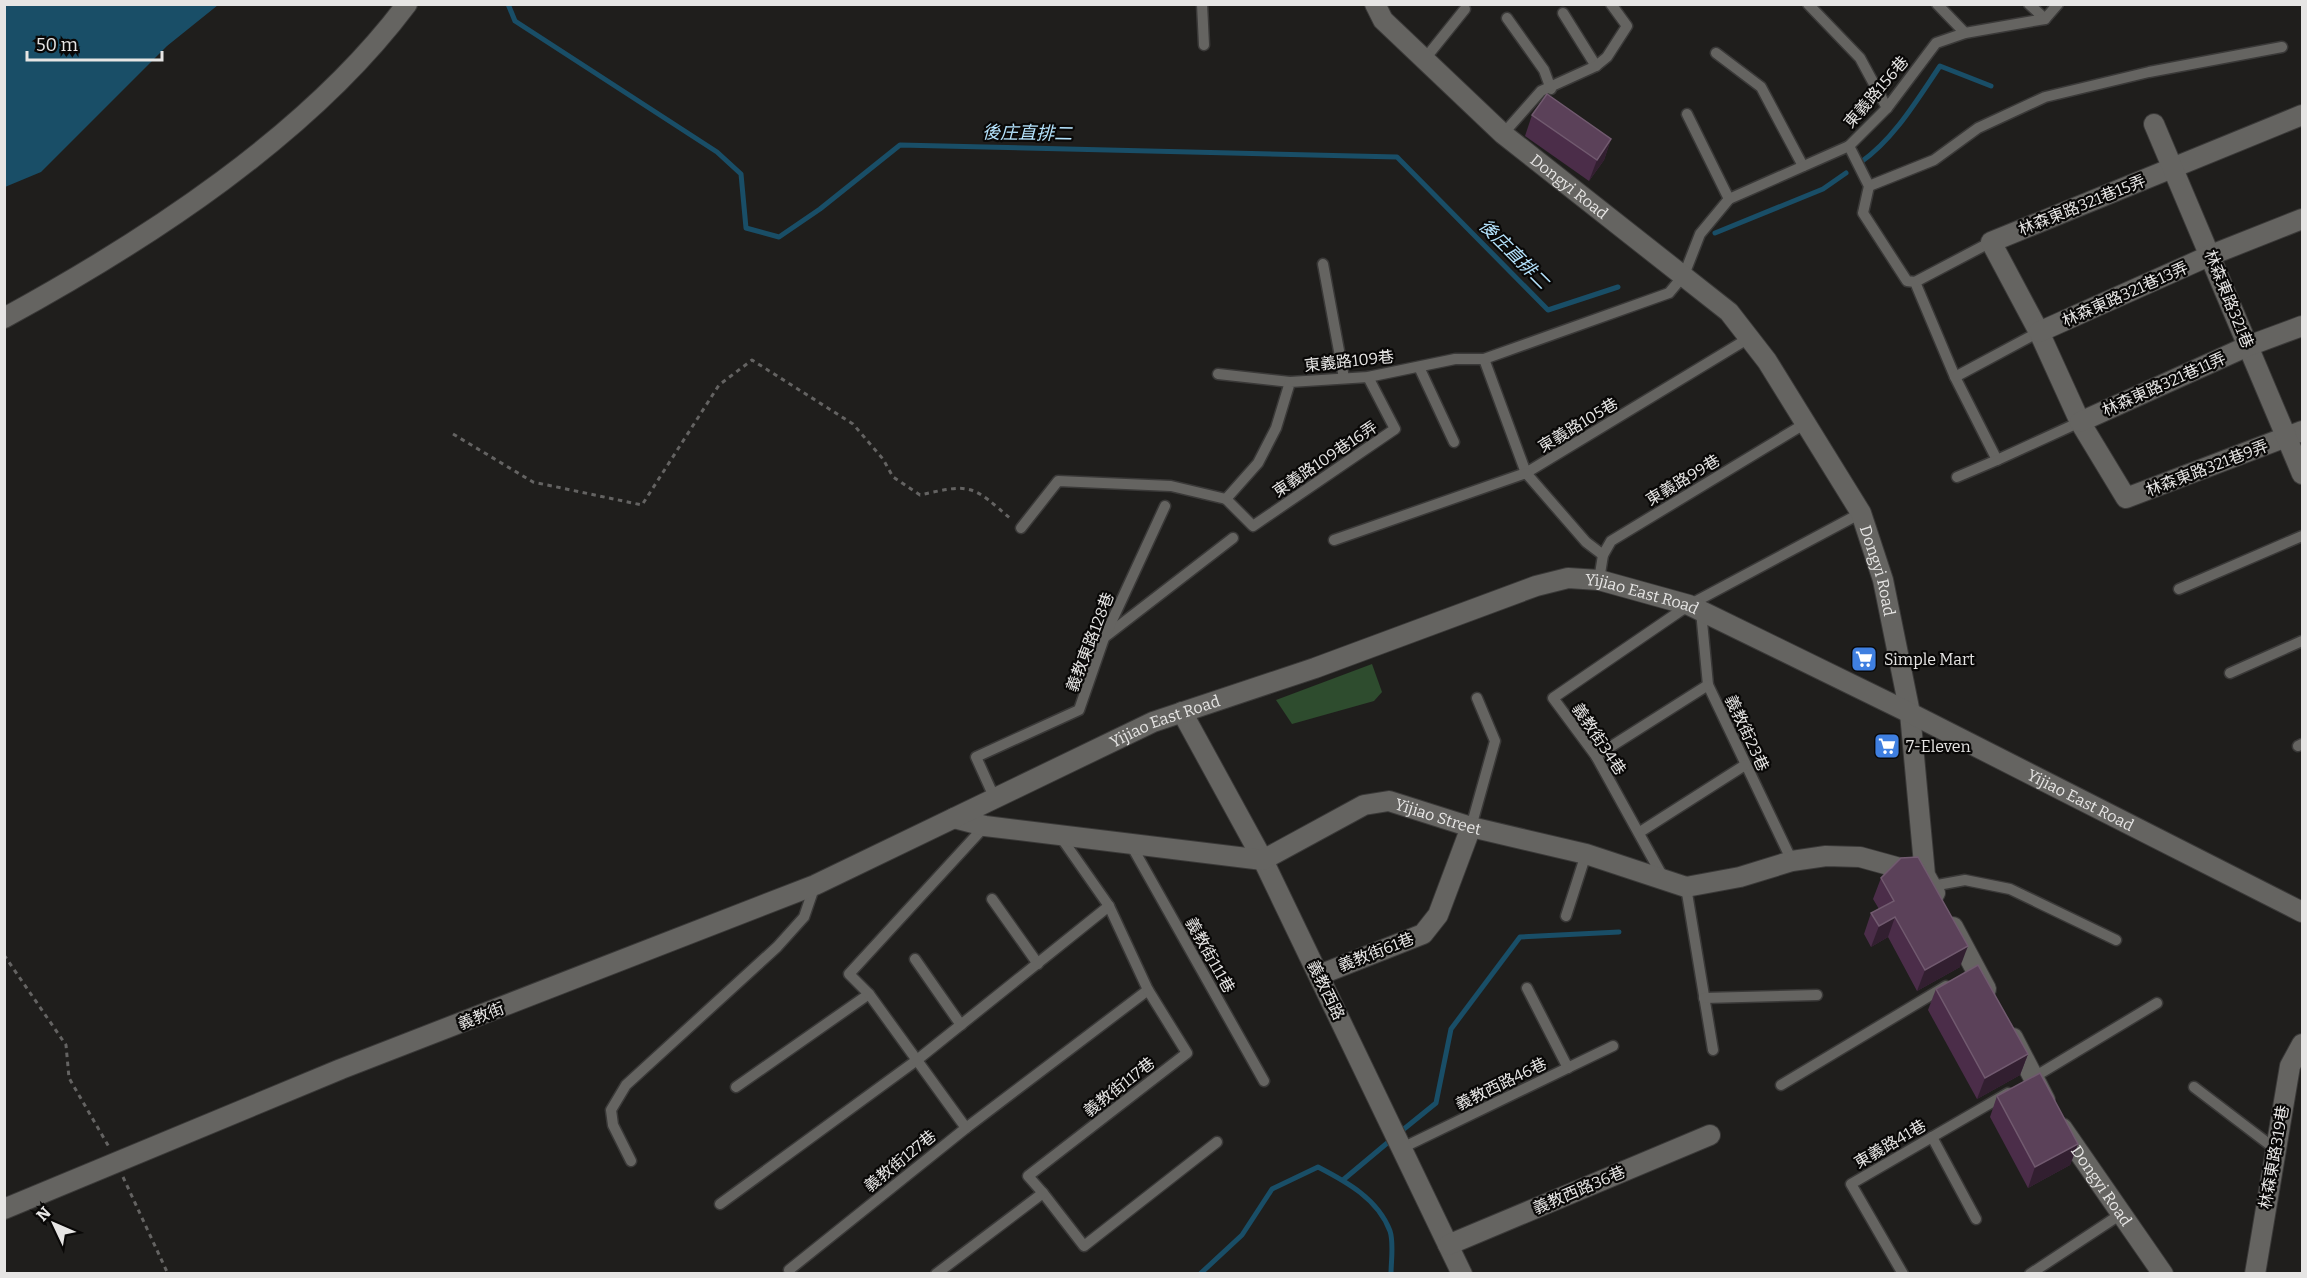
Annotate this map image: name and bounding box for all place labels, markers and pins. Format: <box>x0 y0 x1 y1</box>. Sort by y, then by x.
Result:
supermarket icon: Simple Mart <box>1849 644 1879 674</box>
place label: Simple Mart <box>1884 650 1975 669</box>
supermarket icon: 7-Eleven <box>1872 731 1902 761</box>
place label: 7-Eleven <box>1906 737 1971 756</box>

